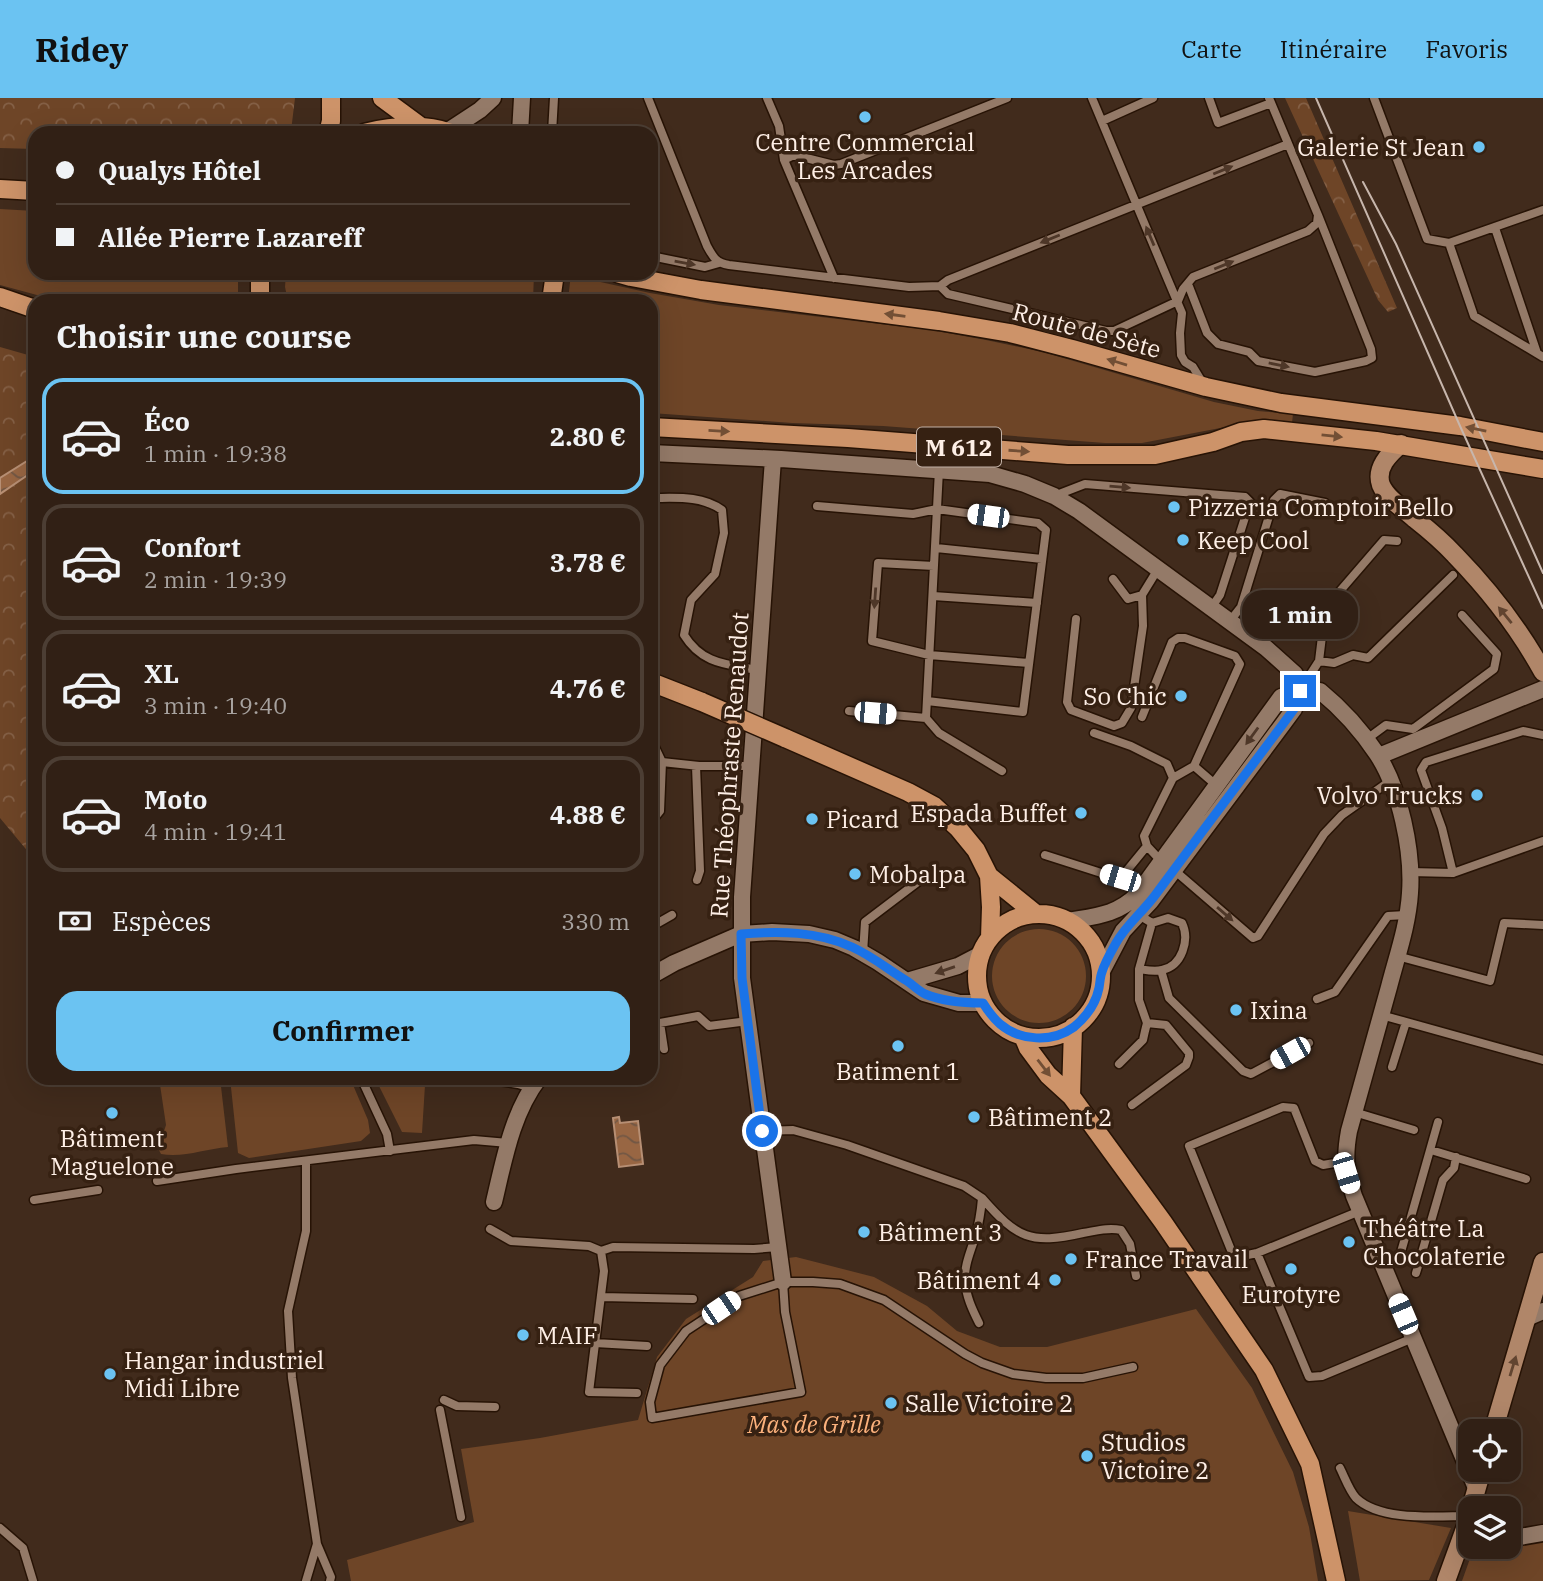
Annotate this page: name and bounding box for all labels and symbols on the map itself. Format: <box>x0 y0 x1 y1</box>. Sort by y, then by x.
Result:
marker: Centre Commercial Les Arcades <box>857 109 873 125</box>
place label: Centre Commercial Les Arcades <box>755 126 975 186</box>
place label: Galerie St Jean <box>1297 131 1465 163</box>
marker: Galerie St Jean <box>1471 139 1487 155</box>
one-way arrow <box>1212 164 1233 175</box>
one-way arrow <box>1144 226 1155 247</box>
one-way arrow <box>1040 233 1061 244</box>
one-way arrow <box>674 258 696 269</box>
one-way arrow <box>1213 259 1234 270</box>
street label: Route de Sète <box>1009 295 1165 365</box>
one-way arrow <box>884 309 906 320</box>
one-way arrow <box>1106 357 1127 367</box>
one-way arrow <box>1268 360 1290 371</box>
one-way arrow <box>1465 423 1487 434</box>
one-way arrow <box>708 426 730 437</box>
road number: M 612 <box>917 428 1001 466</box>
one-way arrow <box>1321 431 1343 442</box>
one-way arrow <box>1009 446 1031 457</box>
one-way arrow <box>1109 482 1131 493</box>
place label: Pizzeria Comptoir Bello <box>1188 491 1454 523</box>
marker: Pizzeria Comptoir Bello <box>1166 499 1182 515</box>
car <box>966 503 1011 529</box>
place label: Keep Cool <box>1197 524 1309 556</box>
marker: Keep Cool <box>1175 532 1191 548</box>
one-way arrow <box>869 588 880 610</box>
callout: 1 min <box>1242 589 1358 638</box>
one-way arrow <box>1498 606 1513 624</box>
street label: Rue Théophraste Renaudot <box>702 611 756 919</box>
route end <box>1284 675 1316 707</box>
place label: So Chic <box>1083 680 1167 712</box>
marker: So Chic <box>1173 688 1189 704</box>
car <box>854 701 897 725</box>
one-way arrow <box>1245 727 1259 745</box>
place label: Volvo Trucks <box>1317 779 1463 811</box>
marker: Volvo Trucks <box>1469 787 1485 803</box>
place label: Espada Buffet <box>910 797 1067 829</box>
place label: Picard <box>826 803 899 835</box>
marker: Espada Buffet <box>1073 805 1089 821</box>
marker: Picard <box>804 811 820 827</box>
place label: Mobalpa <box>869 858 966 890</box>
car <box>1097 862 1144 894</box>
marker: Mobalpa <box>847 866 863 882</box>
one-way arrow <box>1216 907 1234 922</box>
one-way arrow <box>935 965 956 976</box>
place label: Ixina <box>1250 994 1308 1026</box>
marker: Ixina <box>1228 1002 1244 1018</box>
car <box>1267 1034 1314 1072</box>
marker: Batiment 1 <box>890 1038 906 1054</box>
place label: Batiment 1 <box>836 1055 960 1087</box>
one-way arrow <box>1036 1059 1051 1077</box>
place label: Bâtiment 2 <box>988 1101 1113 1133</box>
marker: Bâtiment Maguelone <box>104 1105 120 1121</box>
marker: Bâtiment 2 <box>966 1109 982 1125</box>
route start <box>746 1115 778 1147</box>
place label: Bâtiment Maguelone <box>50 1122 174 1182</box>
car <box>1330 1150 1363 1196</box>
place label: Théâtre La Chocolaterie <box>1363 1212 1505 1272</box>
place label: Bâtiment 3 <box>878 1216 1003 1248</box>
marker: Bâtiment 3 <box>856 1224 872 1240</box>
marker: Théâtre La Chocolaterie <box>1341 1234 1357 1250</box>
place label: France Travail <box>1085 1243 1248 1275</box>
marker: France Travail <box>1063 1251 1079 1267</box>
marker: Eurotyre <box>1283 1261 1299 1277</box>
place label: Bâtiment 4 <box>917 1264 1041 1296</box>
marker: Bâtiment 4 <box>1047 1272 1063 1288</box>
place label: Eurotyre <box>1241 1278 1341 1310</box>
car <box>698 1288 745 1328</box>
car <box>1386 1291 1421 1337</box>
place label: MAIF <box>537 1319 598 1351</box>
marker: MAIF <box>515 1327 531 1343</box>
place label: Hangar industriel Midi Libre <box>124 1344 324 1404</box>
one-way arrow <box>1508 1355 1518 1376</box>
marker: Hangar industriel Midi Libre <box>102 1366 118 1382</box>
place label: Salle Victoire 2 <box>905 1387 1073 1419</box>
marker: Salle Victoire 2 <box>883 1395 899 1411</box>
park label: Mas de Grille <box>746 1408 881 1440</box>
place label: Studios Victoire 2 <box>1101 1426 1209 1486</box>
marker: Studios Victoire 2 <box>1079 1448 1095 1464</box>

